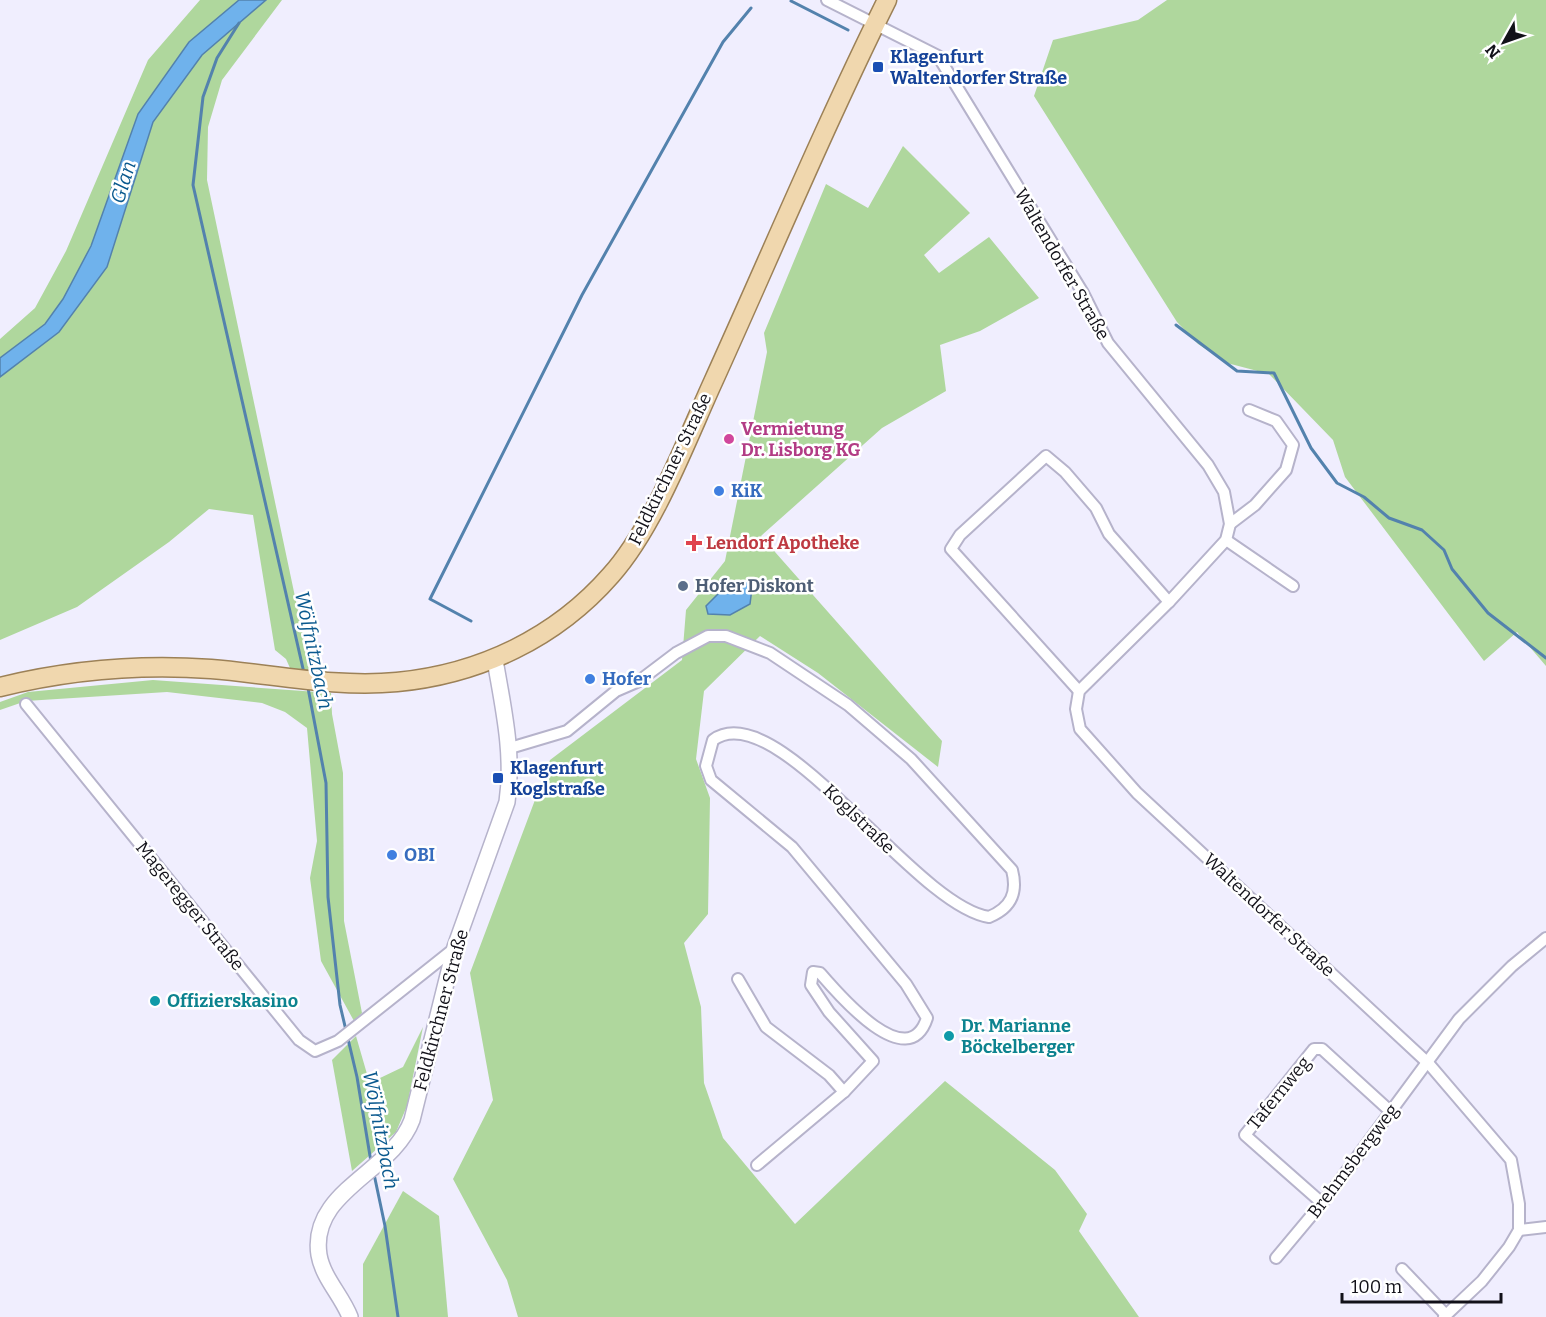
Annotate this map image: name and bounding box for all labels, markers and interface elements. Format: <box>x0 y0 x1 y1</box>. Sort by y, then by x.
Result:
north arrow <box>1474 12 1534 72</box>
text: N <box>1482 40 1504 62</box>
place label: Klagenfurt Waltendorfer Straße <box>890 46 1067 89</box>
marker: Klagenfurt Waltendorfer Straße <box>871 60 885 74</box>
water label: Glan <box>105 158 141 206</box>
street label: Waltendorfer Straße <box>1010 184 1114 344</box>
street label: Feldkirchner Straße <box>624 389 716 549</box>
place label: Vermietung Dr. Lisborg KG <box>741 418 861 461</box>
marker: Vermietung Dr. Lisborg KG <box>722 432 736 446</box>
place label: KiK <box>731 480 762 502</box>
marker: KiK <box>712 484 726 498</box>
place label: Lendorf Apotheke <box>706 532 859 554</box>
marker: Lendorf Apotheke <box>687 536 701 550</box>
place label: Hofer Diskont <box>695 575 814 597</box>
marker: Hofer Diskont <box>676 579 690 593</box>
water label: Wölfnitzbach <box>289 589 338 712</box>
place label: Hofer <box>602 668 652 690</box>
marker: Hofer <box>583 672 597 686</box>
place label: Klagenfurt Koglstraße <box>510 757 605 800</box>
marker: Klagenfurt Koglstraße <box>491 771 505 785</box>
street label: Koglstraße <box>819 779 899 859</box>
street label: Mageregger Straße <box>131 837 249 975</box>
place label: OBI <box>404 844 435 866</box>
marker: OBI <box>385 848 399 862</box>
street label: Waltendorfer Straße <box>1199 849 1339 981</box>
street label: Feldkirchner Straße <box>409 927 473 1093</box>
place label: Offizierskasino <box>167 990 298 1012</box>
marker: Offizierskasino <box>148 994 162 1008</box>
place label: Dr. Marianne Böckelberger <box>961 1015 1075 1058</box>
marker: Dr. Marianne Böckelberger <box>942 1029 956 1043</box>
street label: Tafernweg <box>1243 1052 1315 1134</box>
water label: Wölfnitzbach <box>357 1069 404 1192</box>
street label: Brehmsbergweg <box>1303 1100 1403 1222</box>
scale bar <box>1342 1266 1501 1304</box>
text: 100 m <box>1351 1276 1402 1298</box>

